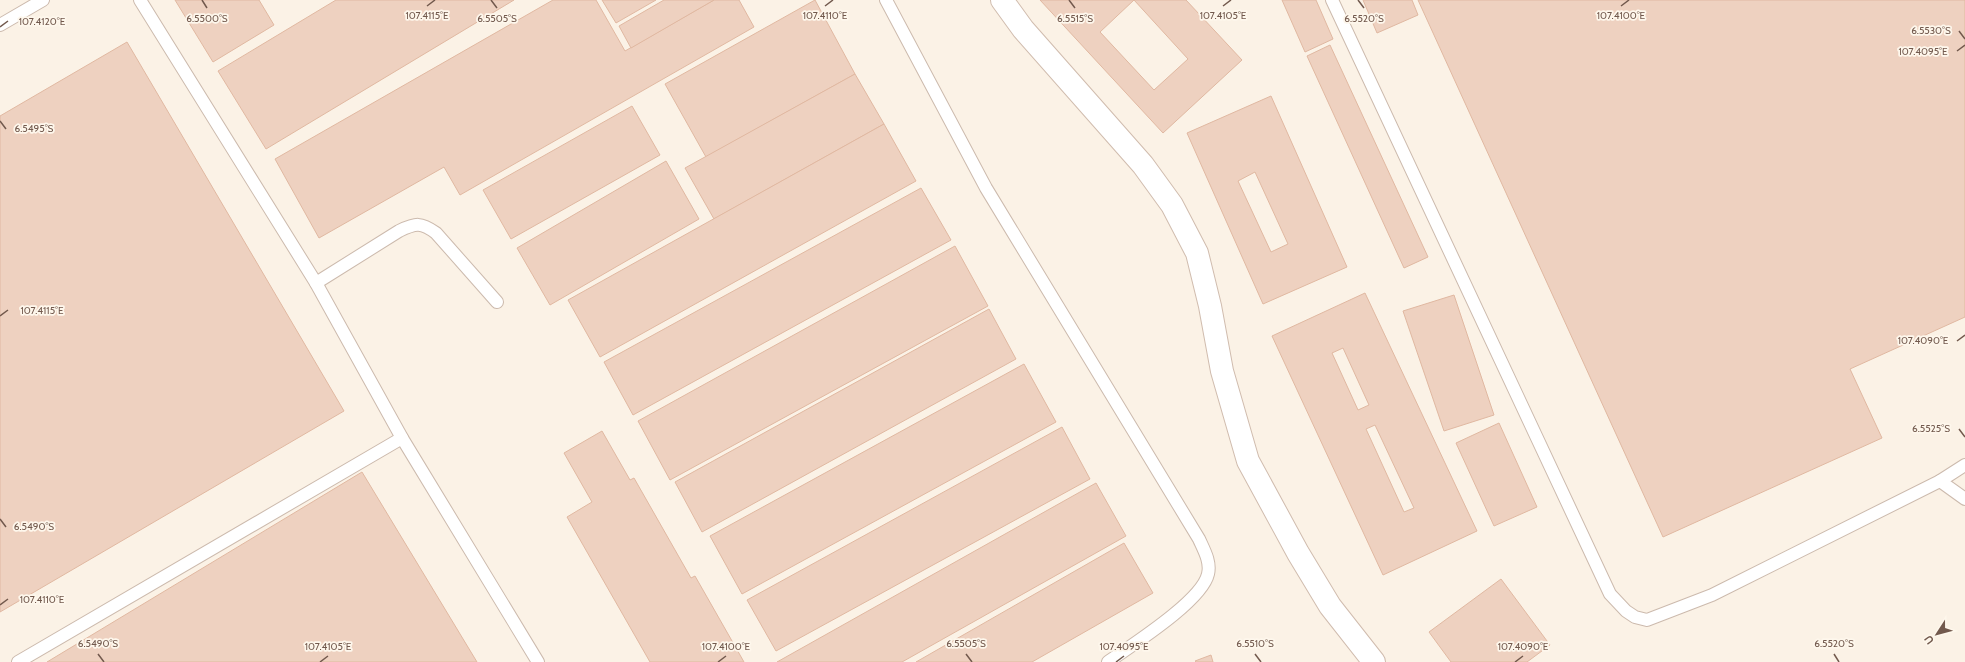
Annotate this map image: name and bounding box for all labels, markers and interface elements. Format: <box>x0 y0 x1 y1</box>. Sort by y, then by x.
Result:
text: 107.4115°E <box>405 9 449 22</box>
text: 107.4110°E <box>803 9 848 22</box>
text: 107.4105°E <box>1200 9 1247 22</box>
text: 107.4100°E <box>1597 9 1646 22</box>
text: 6.5500°S <box>186 12 228 25</box>
text: 6.5505°S <box>477 12 517 25</box>
text: 6.5515°S <box>1057 12 1093 25</box>
text: 6.5520°S <box>1344 12 1384 25</box>
text: 107.4120°E <box>19 15 66 28</box>
text: 6.5530°S <box>1911 24 1951 37</box>
text: 107.4095°E <box>1898 45 1948 58</box>
text: 6.5495°S <box>15 122 54 135</box>
text: 107.4115°E <box>20 304 64 317</box>
text: 107.4090°E <box>1898 334 1949 347</box>
text: 6.5525°S <box>1912 422 1950 435</box>
text: 6.5490°S <box>14 520 54 533</box>
text: 107.4110°E <box>20 593 65 606</box>
north arrow <box>1917 614 1957 654</box>
text: U <box>1921 632 1937 647</box>
text: 6.5490°S <box>78 637 118 650</box>
text: 6.5505°S <box>946 637 986 650</box>
text: 6.5510°S <box>1236 637 1274 650</box>
text: 6.5520°S <box>1814 637 1854 650</box>
text: 107.4105°E <box>305 640 352 653</box>
text: 107.4100°E <box>702 640 751 653</box>
text: 107.4095°E <box>1099 640 1149 653</box>
text: 107.4090°E <box>1498 640 1549 653</box>

